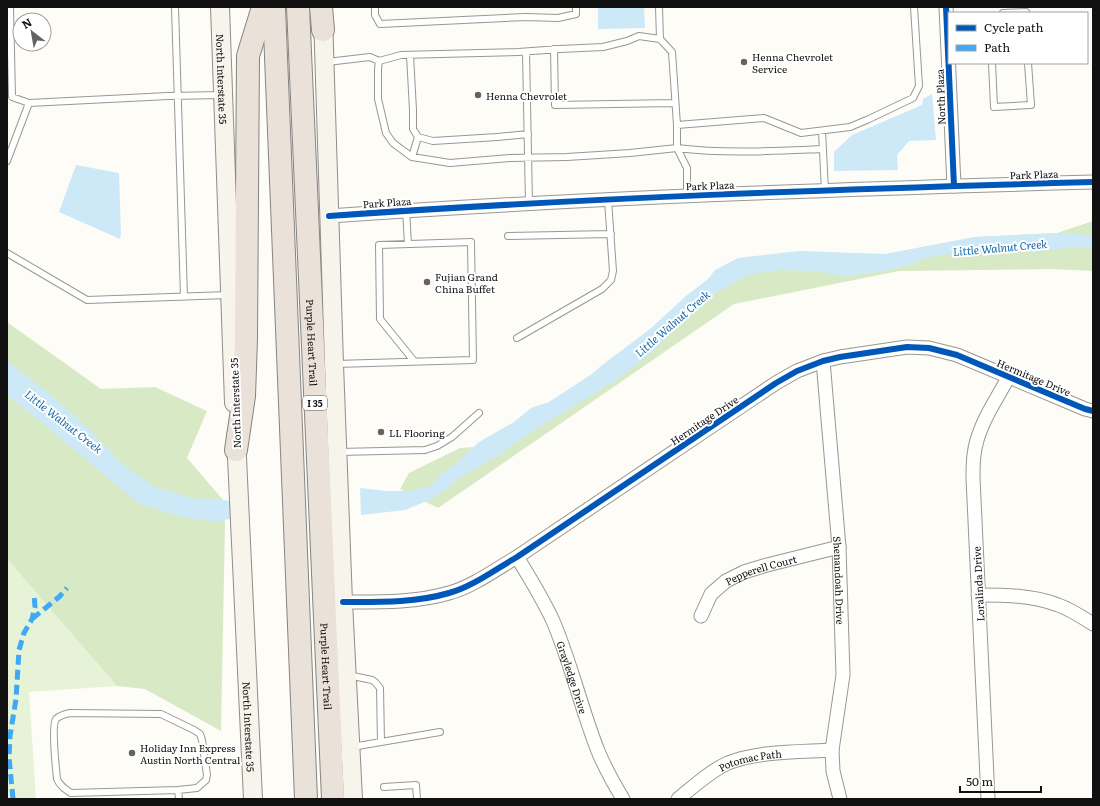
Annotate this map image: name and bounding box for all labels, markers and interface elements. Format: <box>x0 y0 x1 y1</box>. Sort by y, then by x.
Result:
north arrow <box>12 12 52 52</box>
legend <box>948 12 1088 64</box>
text: N <box>18 13 34 32</box>
text: Cycle path <box>984 18 1044 36</box>
street label: North Interstate 35 <box>213 34 232 124</box>
text: Path <box>984 38 1010 56</box>
place label: Henna Chevrolet Service <box>752 49 833 76</box>
marker: Henna Chevrolet Service <box>739 57 749 67</box>
street label: North Plaza <box>932 68 948 125</box>
place label: Henna Chevrolet <box>486 88 567 103</box>
marker: Henna Chevrolet <box>473 90 483 100</box>
street label: Park Plaza <box>1009 166 1059 182</box>
street label: Park Plaza <box>685 177 735 193</box>
street label: Park Plaza <box>362 193 413 211</box>
water label: Little Walnut Creek <box>952 235 1048 259</box>
place label: Fujian Grand China Buffet <box>435 269 498 296</box>
marker: Fujian Grand China Buffet <box>422 277 432 287</box>
water label: Little Walnut Creek <box>631 286 713 360</box>
street label: Purple Heart Trail <box>303 299 322 387</box>
street label: Hermitage Drive <box>995 355 1073 399</box>
street label: North Interstate 35 <box>226 358 244 448</box>
water label: Little Walnut Creek <box>22 386 106 456</box>
street label: Hermitage Drive <box>667 392 741 448</box>
road number: I 35 <box>303 396 327 410</box>
place label: LL Flooring <box>389 425 445 440</box>
marker: LL Flooring <box>376 427 386 437</box>
street label: Shenandoah Drive <box>831 536 849 625</box>
street label: Loralinda Drive <box>969 546 987 622</box>
street label: Pepperell Court <box>722 550 798 588</box>
street label: Purple Heart Trail <box>318 622 337 711</box>
street label: Grayledge Drive <box>554 638 592 716</box>
street label: North Interstate 35 <box>240 681 259 772</box>
place label: Holiday Inn Express Austin North Central <box>140 740 241 767</box>
street label: Potomac Path <box>715 745 783 774</box>
marker: Holiday Inn Express Austin North Central <box>127 748 137 758</box>
scale bar <box>960 768 1041 794</box>
text: 50 m <box>966 772 993 790</box>

